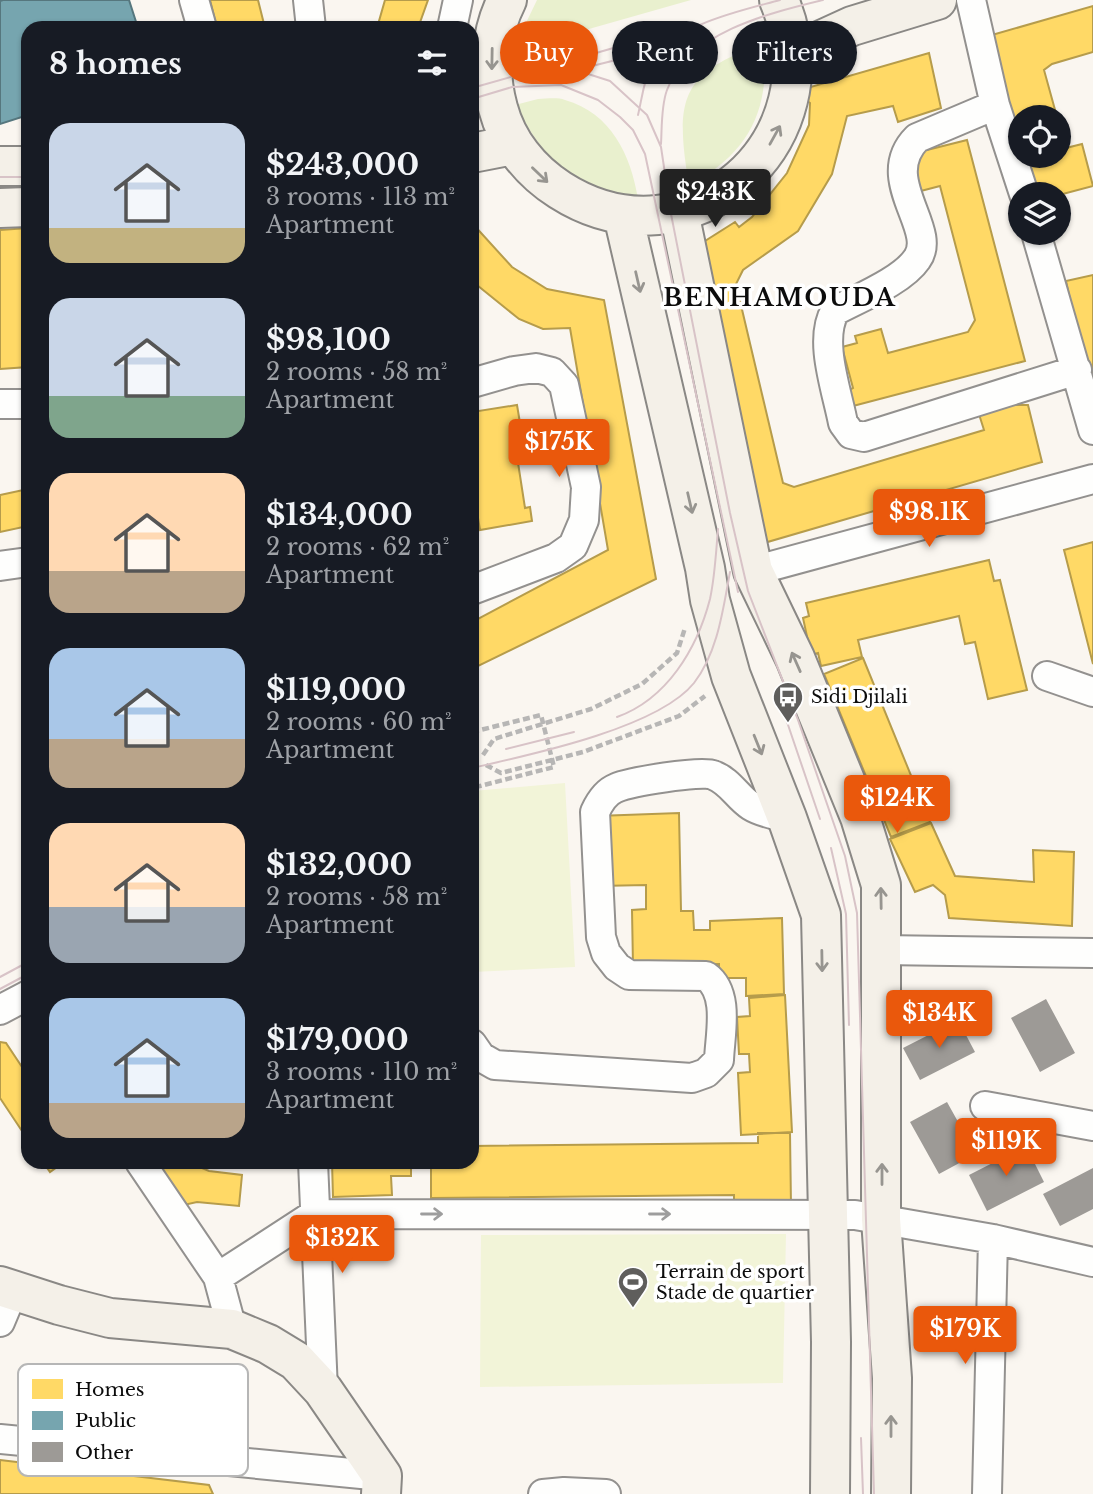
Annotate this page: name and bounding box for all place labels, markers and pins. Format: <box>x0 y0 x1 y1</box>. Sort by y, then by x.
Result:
pin: $243K <box>666 170 764 229</box>
pin: $175K <box>510 420 608 479</box>
pin: $98.1K <box>872 490 986 549</box>
bus stop icon: Sidi Djilali <box>771 680 805 724</box>
place label: Sidi Djilali <box>811 686 908 708</box>
pin: $124K <box>848 776 946 835</box>
pin: $134K <box>890 990 988 1050</box>
pin: $119K <box>957 1118 1055 1178</box>
pin: $132K <box>293 1216 391 1275</box>
place label: Terrain de sport Stade de quartier <box>656 1261 814 1304</box>
sports icon: Terrain de sport Stade de quartier <box>616 1265 650 1309</box>
pin: $179K <box>916 1306 1014 1366</box>

